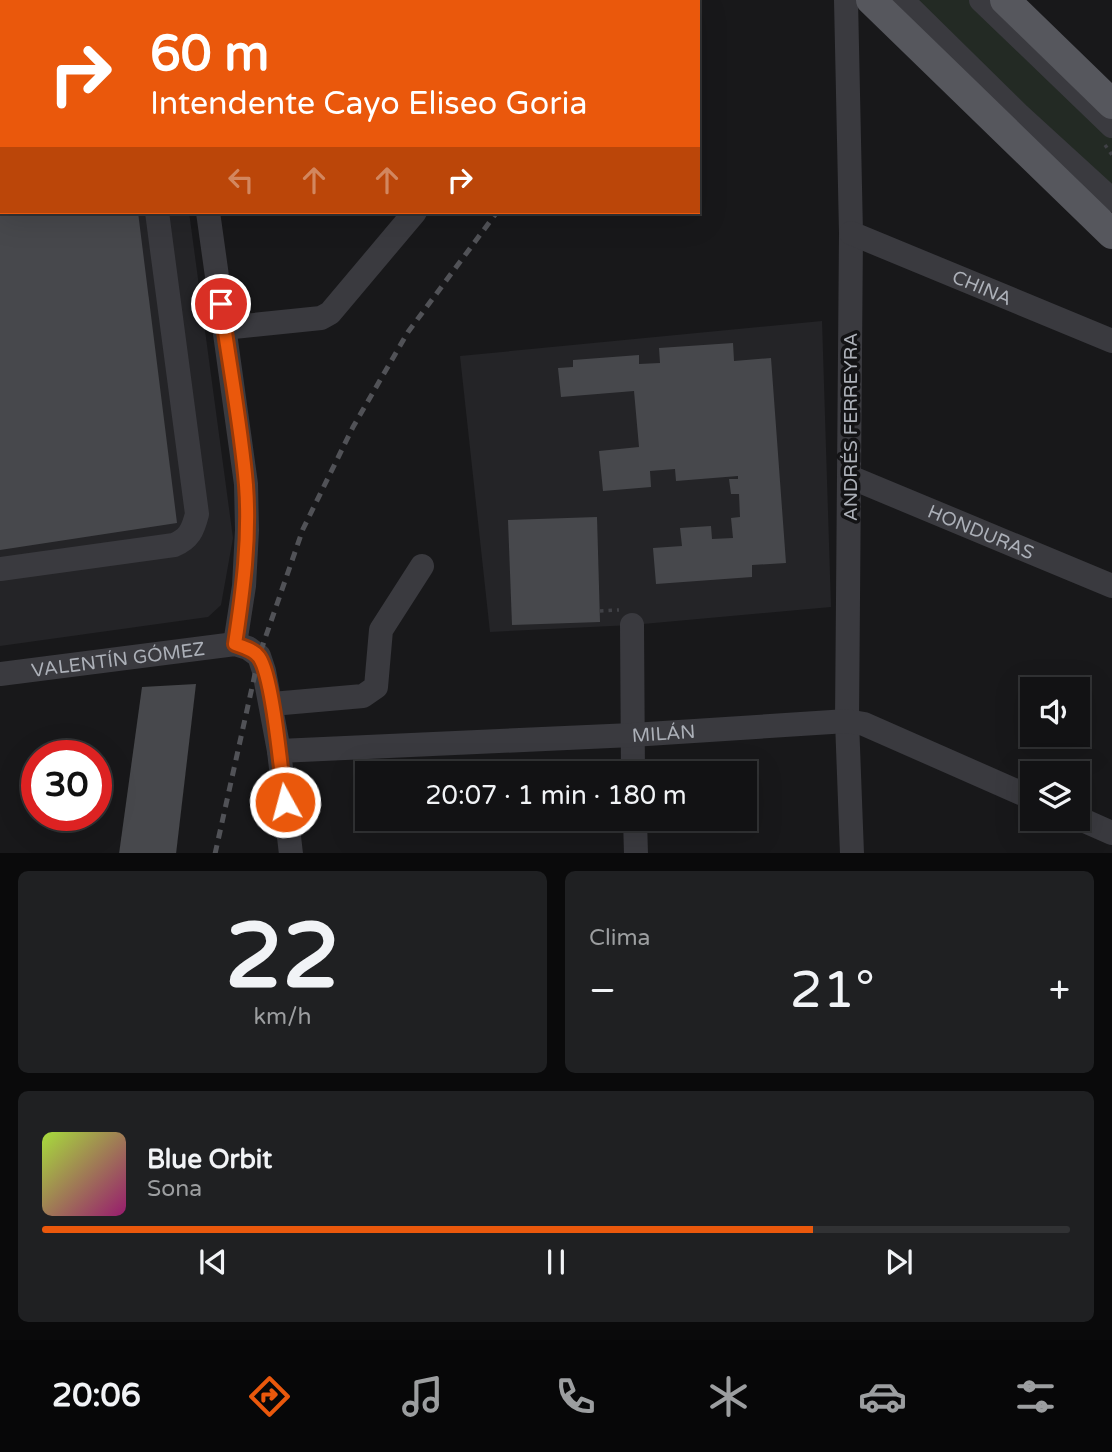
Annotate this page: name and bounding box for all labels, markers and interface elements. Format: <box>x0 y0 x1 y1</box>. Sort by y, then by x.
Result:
text: 60 m <box>150 25 269 84</box>
icon: right <box>35 28 126 119</box>
text: Intendente Cayo Eliseo Goria <box>150 85 588 123</box>
icon: left <box>222 161 260 199</box>
icon: ahead <box>295 161 333 199</box>
icon: ahead <box>368 161 406 199</box>
icon: right <box>441 161 479 199</box>
street label: CHINA <box>949 266 1015 310</box>
pin <box>191 274 251 334</box>
icon: arrive <box>202 285 240 323</box>
street label: ANDRÉS FERREYRA <box>840 333 862 521</box>
street label: HONDURAS <box>924 501 1037 564</box>
street label: VALENTÍN GÓMEZ <box>30 638 206 682</box>
map controls <box>1020 677 1090 831</box>
button: sound <box>1020 677 1090 747</box>
street label: MILÁN <box>631 721 696 747</box>
speed limit sign: 30 <box>21 740 112 831</box>
button: layers <box>1020 761 1090 831</box>
position arrow <box>248 765 322 839</box>
text: 20:07 · 1 min · 180 m <box>425 780 687 811</box>
text: 22 <box>225 902 340 1012</box>
text: Clima <box>589 924 650 952</box>
text: 21° <box>790 959 875 1022</box>
text: − <box>589 968 616 1014</box>
text: + <box>1049 968 1070 1014</box>
text: km/h <box>254 1003 311 1031</box>
text: Blue Orbit <box>147 1144 272 1175</box>
text: Sona <box>147 1175 202 1203</box>
icon: previous <box>194 1243 232 1281</box>
icon: pause <box>537 1243 575 1281</box>
icon: next <box>880 1243 918 1281</box>
icon: directions <box>245 1372 294 1421</box>
icon: music <box>398 1372 447 1421</box>
icon: phone <box>551 1372 600 1421</box>
icon: climate <box>704 1372 753 1421</box>
icon: car <box>858 1372 907 1421</box>
icon: filters <box>1011 1372 1060 1421</box>
text: 20:06 <box>52 1377 141 1415</box>

